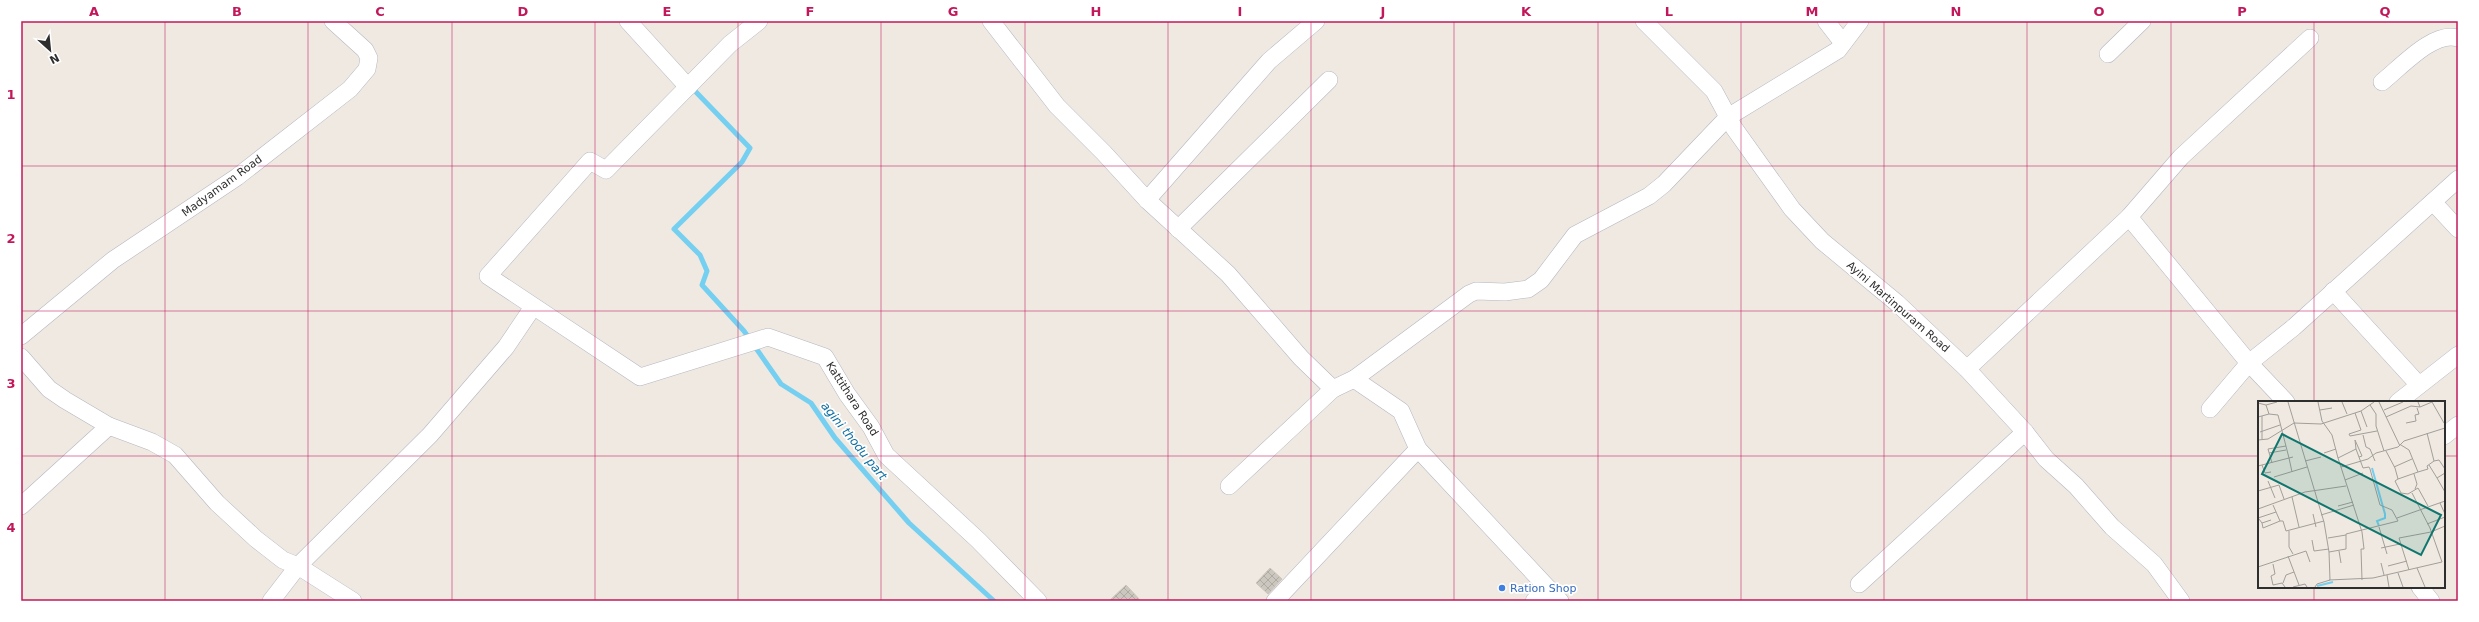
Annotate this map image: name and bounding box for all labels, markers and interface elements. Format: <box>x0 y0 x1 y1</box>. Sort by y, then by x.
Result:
text: A <box>89 4 99 19</box>
text: B <box>232 4 242 19</box>
text: C <box>375 4 385 19</box>
text: D <box>518 4 529 19</box>
text: E <box>663 4 671 19</box>
text: F <box>806 4 814 19</box>
text: G <box>948 4 958 19</box>
text: H <box>1091 4 1101 19</box>
text: I <box>1238 4 1242 19</box>
text: J <box>1380 4 1385 19</box>
text: K <box>1521 4 1532 19</box>
text: L <box>1665 4 1673 19</box>
text: M <box>1806 4 1818 19</box>
text: N <box>1951 4 1961 19</box>
text: O <box>2093 4 2105 19</box>
text: P <box>2237 4 2247 19</box>
text: Q <box>2379 4 2391 19</box>
north arrow <box>30 30 70 70</box>
text: N <box>47 51 61 66</box>
text: 1 <box>6 87 16 102</box>
street label: Madyamam Road <box>179 153 265 219</box>
text: 2 <box>6 231 16 246</box>
street label: Ayini Martinpuram Road <box>1844 259 1952 355</box>
street label: Kattithara Road <box>823 359 881 439</box>
text: 3 <box>6 376 16 391</box>
water label: agini thodu part <box>818 399 891 484</box>
inset map <box>2258 401 2445 588</box>
text: 4 <box>6 520 16 535</box>
place label: Ration Shop <box>1510 582 1576 595</box>
marker: Ration Shop <box>1497 583 1507 593</box>

